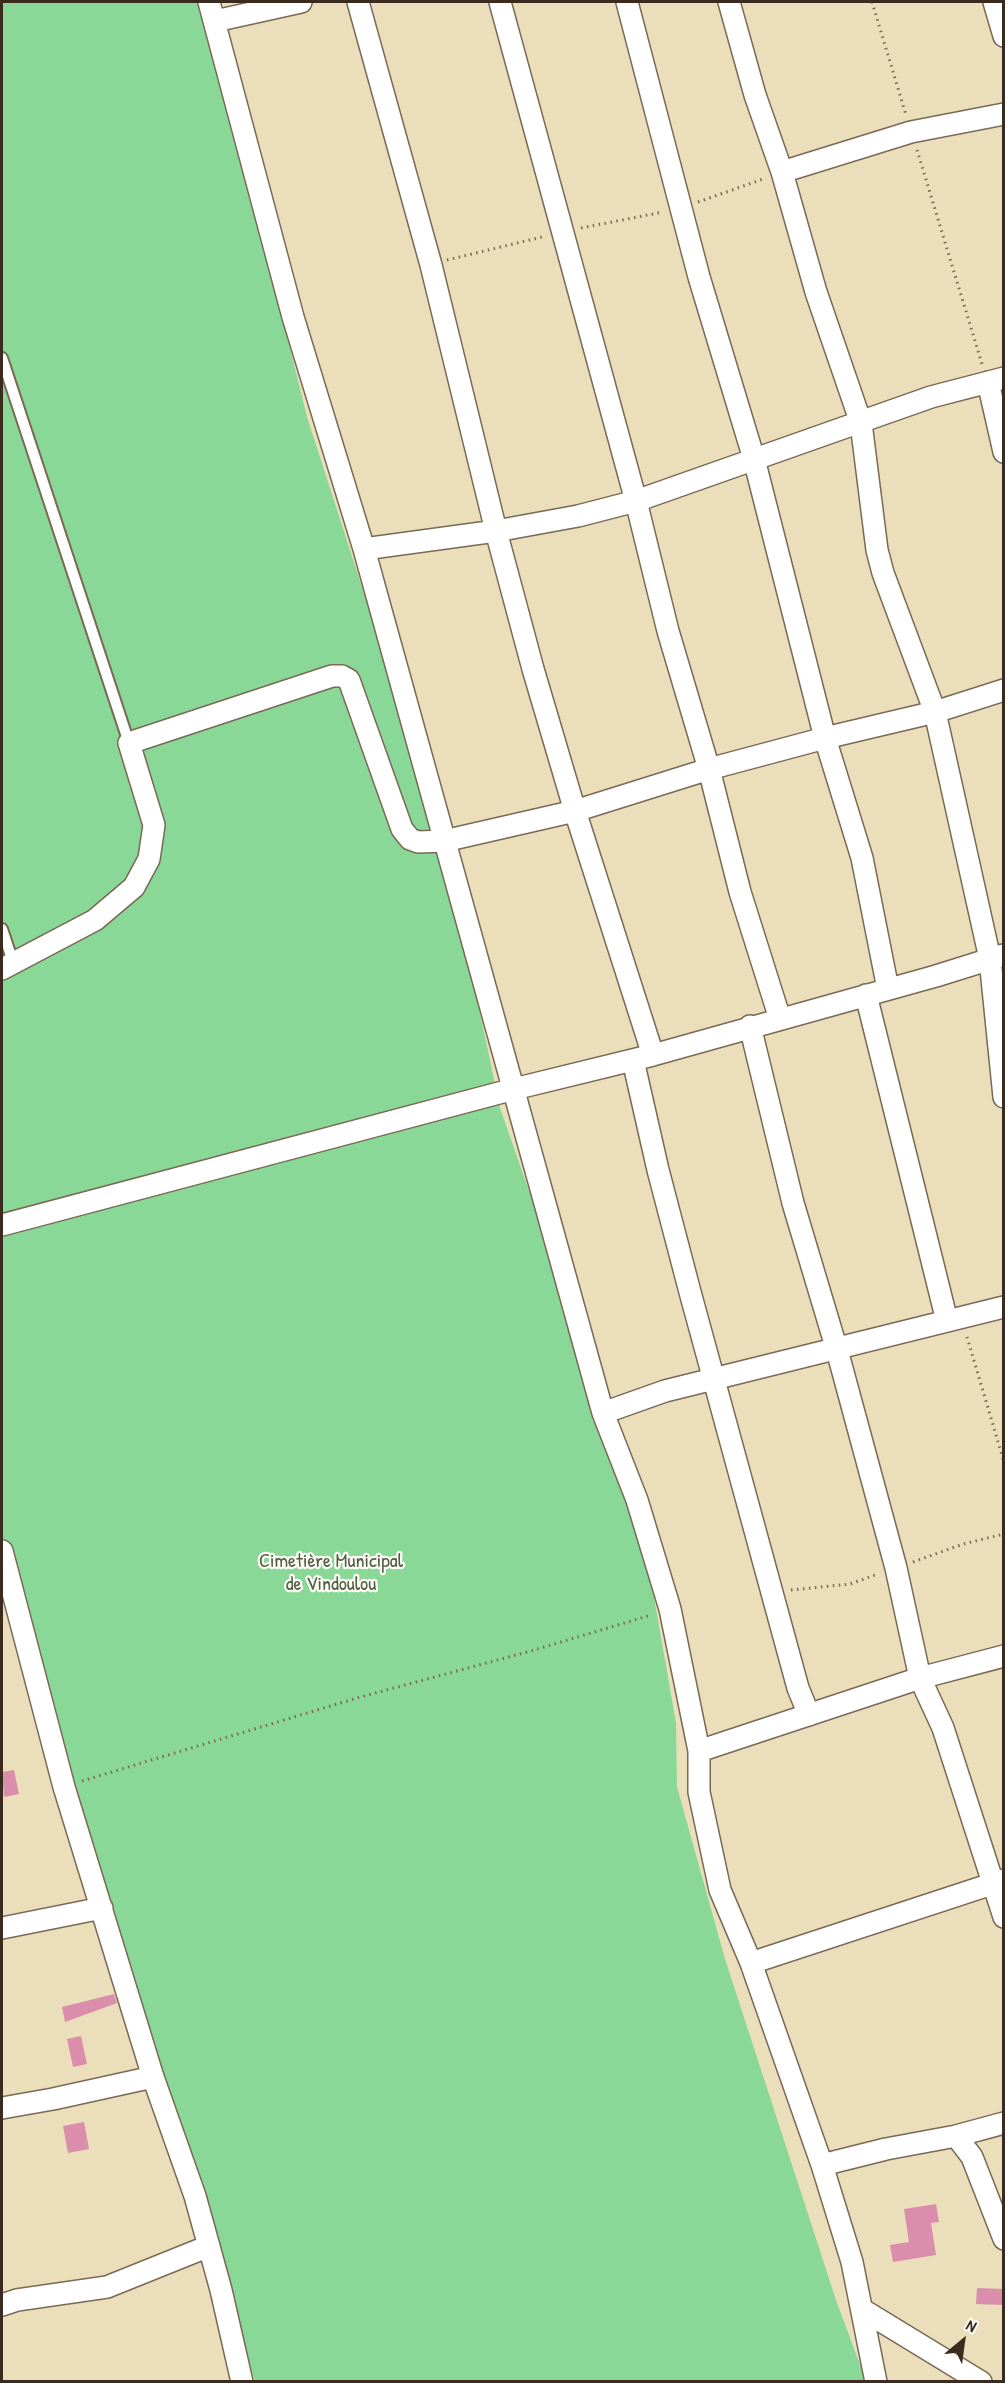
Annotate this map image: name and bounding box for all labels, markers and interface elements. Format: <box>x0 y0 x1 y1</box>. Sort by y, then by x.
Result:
park label: Cimetière Municipal de Vindoulou <box>259 1550 403 1597</box>
north arrow <box>933 2311 993 2371</box>
text: N <box>963 2314 981 2337</box>

